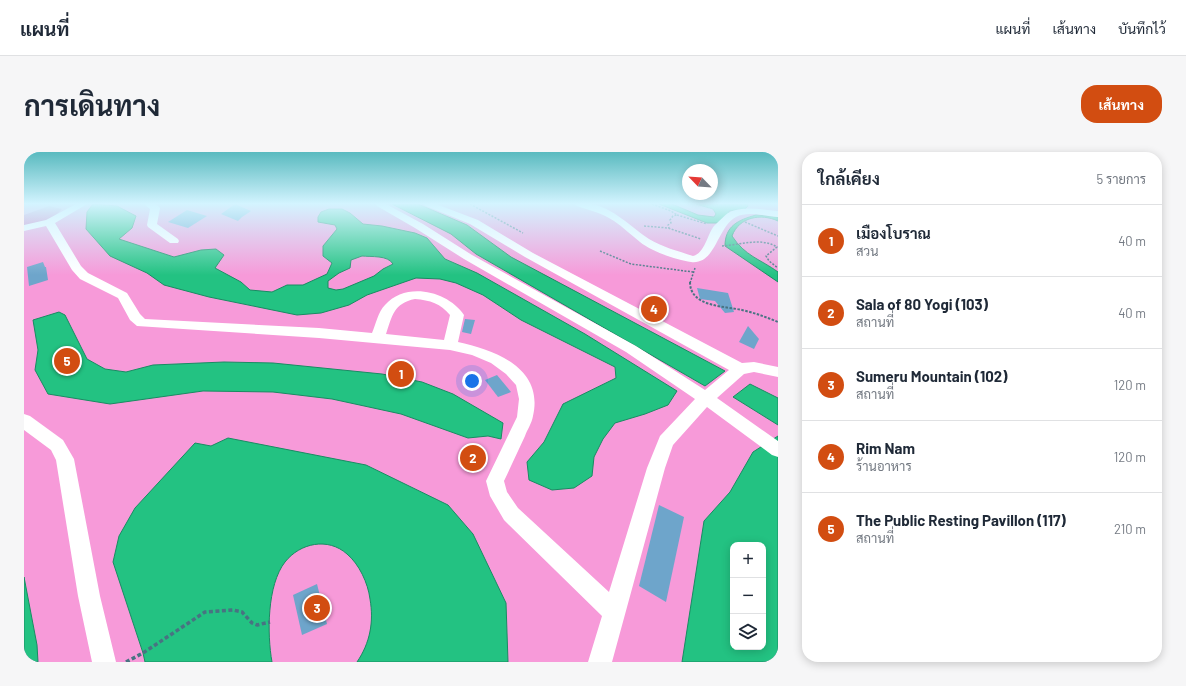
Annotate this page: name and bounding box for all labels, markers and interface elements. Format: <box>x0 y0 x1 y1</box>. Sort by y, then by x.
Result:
text: แผนที่ <box>20 17 69 40</box>
text: แผนที่ <box>995 20 1030 37</box>
text: เส้นทาง <box>1052 20 1096 37</box>
text: บันทึกไว้ <box>1118 20 1166 37</box>
button: เส้นทาง <box>1081 85 1162 123</box>
text: การเดินทาง <box>24 88 160 122</box>
north arrow <box>682 164 718 200</box>
text: ใกล้เคียง <box>818 168 880 188</box>
text: 5 รายการ <box>1097 171 1146 187</box>
text: เมืองโบราณ <box>856 224 931 242</box>
text: 1 <box>829 233 833 249</box>
text: 40 m <box>1118 233 1146 249</box>
text: สวน <box>856 243 878 259</box>
pin: 4 <box>641 294 667 324</box>
text: Sala of 80 Yogi (103) <box>856 295 988 313</box>
text: 2 <box>827 305 835 321</box>
text: 40 m <box>1118 305 1146 321</box>
text: สถานที่ <box>856 314 894 330</box>
pin: 5 <box>54 346 80 376</box>
pin: 1 <box>388 359 414 389</box>
text: Sumeru Mountain (102) <box>856 367 1007 385</box>
your location <box>462 371 482 391</box>
text: 3 <box>827 377 835 393</box>
text: 120 m <box>1114 377 1146 393</box>
text: สถานที่ <box>856 386 894 402</box>
text: Rim Nam <box>856 439 915 457</box>
pin: 2 <box>460 443 486 473</box>
text: 4 <box>827 449 835 465</box>
text: 120 m <box>1114 449 1146 465</box>
text: ร้านอาหาร <box>856 458 912 474</box>
text: The Public Resting Pavillon (117) <box>856 511 1066 529</box>
text: 5 <box>827 521 835 537</box>
text: 210 m <box>1114 521 1146 537</box>
text: สถานที่ <box>856 530 894 546</box>
map controls <box>730 542 766 650</box>
button: + <box>730 542 766 578</box>
button: − <box>730 578 766 614</box>
pin: 3 <box>304 593 330 623</box>
button: layers <box>730 614 766 650</box>

